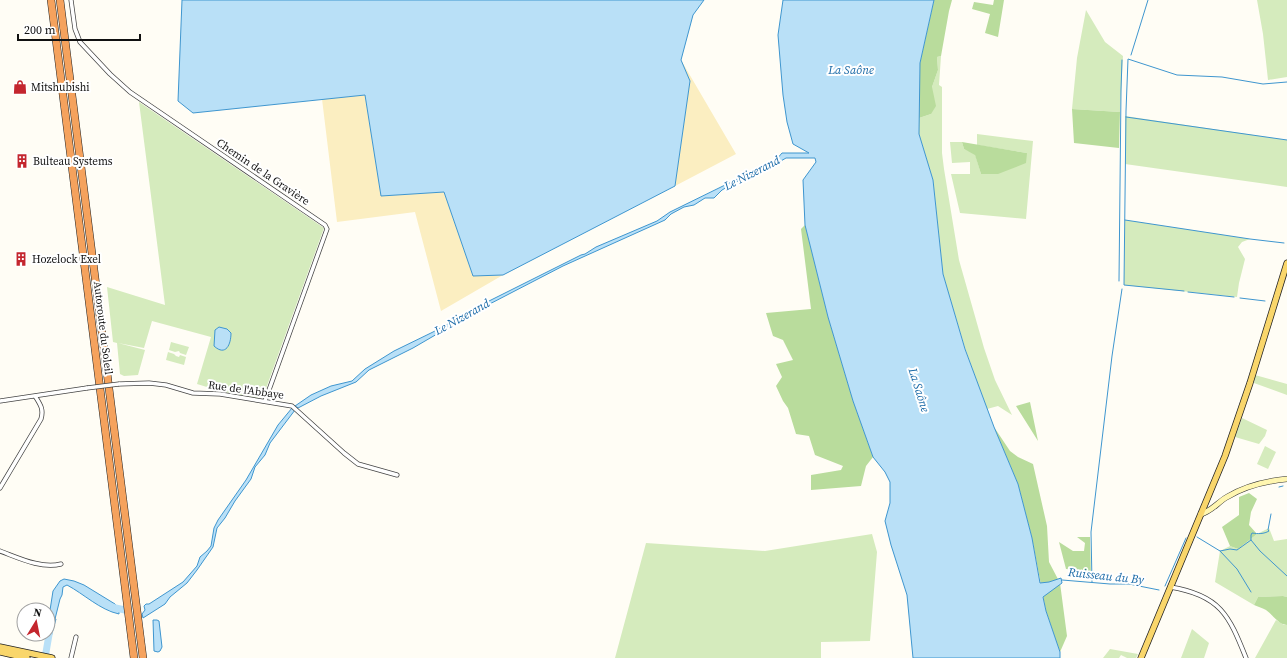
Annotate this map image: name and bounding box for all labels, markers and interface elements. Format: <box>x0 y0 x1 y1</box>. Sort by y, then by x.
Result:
scale bar <box>18 16 140 42</box>
text: 200 m <box>24 22 56 38</box>
water label: La Saône <box>827 62 874 78</box>
shop icon: Mitshubishi <box>12 79 28 95</box>
place label: Mitshubishi <box>31 80 90 95</box>
street label: Chemin de la Gravière <box>213 135 313 209</box>
water label: Le Nizerand <box>720 152 783 194</box>
building icon: Bulteau Systems <box>14 153 30 169</box>
place label: Bulteau Systems <box>33 154 113 169</box>
building icon: Hozelock Exel <box>13 251 29 267</box>
place label: Hozelock Exel <box>32 252 101 267</box>
street label: Autoroute du Soleil <box>90 281 116 375</box>
water label: Le Nizerand <box>431 295 493 339</box>
water label: La Saône <box>904 365 933 414</box>
street label: Rue de l'Abbaye <box>207 377 285 403</box>
water label: Ruisseau du By <box>1066 564 1145 588</box>
north arrow <box>16 602 56 642</box>
text: N <box>32 605 43 621</box>

